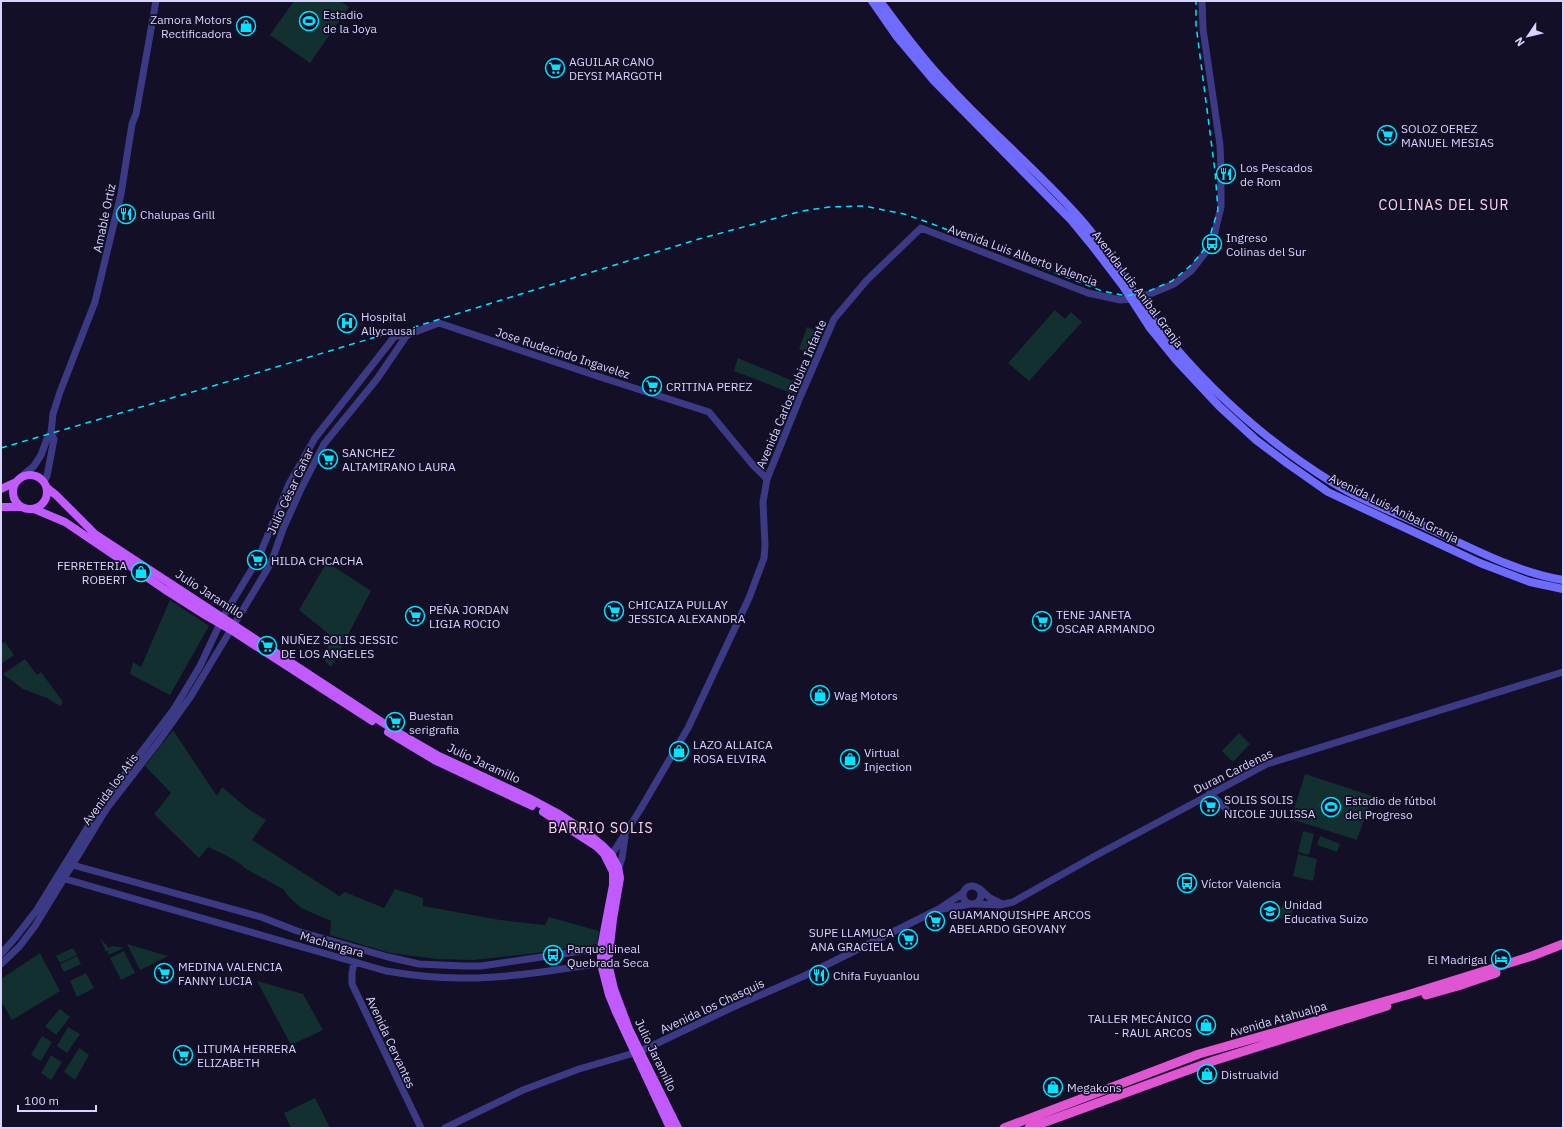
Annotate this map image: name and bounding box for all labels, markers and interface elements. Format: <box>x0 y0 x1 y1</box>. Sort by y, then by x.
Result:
place label: Estadio de la Joya <box>323 7 377 36</box>
sports icon: Estadio de la Joya <box>298 10 320 32</box>
place label: Zamora Motors Rectificadora <box>150 12 233 41</box>
shop icon: Zamora Motors Rectificadora <box>235 15 257 37</box>
north arrow <box>1508 16 1548 56</box>
text: N <box>1512 34 1528 49</box>
place label: AGUILAR CANO DEYSI MARGOTH <box>569 54 662 83</box>
supermarket icon: AGUILAR CANO DEYSI MARGOTH <box>544 57 566 79</box>
place label: SOLOZ OEREZ MANUEL MESIAS <box>1401 121 1494 150</box>
supermarket icon: SOLOZ OEREZ MANUEL MESIAS <box>1376 124 1398 146</box>
place label: Los Pescados de Rom <box>1240 160 1313 189</box>
restaurant icon: Los Pescados de Rom <box>1215 163 1237 185</box>
street label: Amable Ortiz <box>89 182 119 254</box>
district label: COLINAS DEL SUR <box>1379 196 1509 214</box>
restaurant icon: Chalupas Grill <box>115 203 137 225</box>
place label: Chalupas Grill <box>140 207 215 222</box>
street label: Avenida Luis Alberto Valencia <box>946 221 1101 289</box>
street label: Avenida Luis Anibal Granja <box>1089 228 1187 351</box>
place label: Ingreso Colinas del Sur <box>1226 230 1307 259</box>
bus stop icon: Ingreso Colinas del Sur <box>1201 233 1223 255</box>
place label: Hospital Allycausai <box>361 309 415 338</box>
hospital icon: Hospital Allycausai <box>336 312 358 334</box>
street label: Avenida Carlos Rubira Infante <box>753 317 829 471</box>
street label: Jose Rudecindo Ingavelez <box>494 324 633 382</box>
supermarket icon: CRITINA PEREZ <box>641 375 663 397</box>
place label: CRITINA PEREZ <box>666 379 752 394</box>
street label: Julio César Cañar <box>263 445 317 537</box>
place label: SANCHEZ ALTAMIRANO LAURA <box>342 445 456 474</box>
supermarket icon: SANCHEZ ALTAMIRANO LAURA <box>317 448 339 470</box>
street label: Avenida Luis Anibal Granja <box>1327 470 1462 546</box>
supermarket icon: HILDA CHCACHA <box>246 549 268 571</box>
place label: HILDA CHCACHA <box>271 553 364 568</box>
place label: FERRETERIA ROBERT <box>57 558 127 587</box>
shop icon: FERRETERIA ROBERT <box>130 561 152 583</box>
street label: Julio Jaramillo <box>173 566 247 622</box>
place label: CHICAIZA PULLAY JESSICA ALEXANDRA <box>628 597 746 626</box>
supermarket icon: CHICAIZA PULLAY JESSICA ALEXANDRA <box>603 600 625 622</box>
place label: PEÑA JORDAN LIGIA ROCIO <box>429 602 509 631</box>
supermarket icon: PEÑA JORDAN LIGIA ROCIO <box>404 605 426 627</box>
place label: TENE JANETA OSCAR ARMANDO <box>1056 607 1155 636</box>
supermarket icon: TENE JANETA OSCAR ARMANDO <box>1031 610 1053 632</box>
place label: NUÑEZ SOLIS JESSIC DE LOS ANGELES <box>281 632 399 661</box>
supermarket icon: NUÑEZ SOLIS JESSIC DE LOS ANGELES <box>256 635 278 657</box>
shop icon: Wag Motors <box>809 684 831 706</box>
place label: Wag Motors <box>834 688 898 703</box>
place label: Buestan serigrafia <box>409 708 460 737</box>
supermarket icon: Buestan serigrafia <box>384 711 406 733</box>
place label: LAZO ALLAICA ROSA ELVIRA <box>693 737 773 766</box>
street label: Julio Jaramillo <box>445 740 523 787</box>
shop icon: LAZO ALLAICA ROSA ELVIRA <box>668 740 690 762</box>
place label: Virtual Injection <box>864 745 912 774</box>
street label: Duran Cardenas <box>1191 745 1275 797</box>
shop icon: Virtual Injection <box>839 748 861 770</box>
street label: Avenida los Atis <box>79 750 141 828</box>
place label: SOLIS SOLIS NICOLE JULISSA <box>1224 792 1316 821</box>
place label: Estadio de fútbol del Progreso <box>1345 793 1436 822</box>
supermarket icon: SOLIS SOLIS NICOLE JULISSA <box>1199 795 1221 817</box>
sports icon: Estadio de fútbol del Progreso <box>1320 796 1342 818</box>
district label: BARRIO SOLIS <box>548 819 654 837</box>
bus stop icon: Víctor Valencia <box>1176 872 1198 894</box>
place label: Víctor Valencia <box>1201 876 1282 891</box>
place label: Unidad Educativa Suizo <box>1284 897 1369 926</box>
school or university icon: Unidad Educativa Suizo <box>1259 900 1281 922</box>
place label: GUAMANQUISHPE ARCOS ABELARDO GEOVANY <box>949 907 1091 936</box>
supermarket icon: GUAMANQUISHPE ARCOS ABELARDO GEOVANY <box>924 910 946 932</box>
place label: SUPE LLAMUCA ANA GRACIELA <box>809 925 894 954</box>
street label: Machangara <box>298 928 366 960</box>
supermarket icon: SUPE LLAMUCA ANA GRACIELA <box>897 928 919 950</box>
place label: Parque Lineal Quebrada Seca <box>567 941 649 970</box>
bus stop icon: Parque Lineal Quebrada Seca <box>542 944 564 966</box>
hotel icon: El Madrigal <box>1490 948 1512 970</box>
place label: El Madrigal <box>1427 952 1487 967</box>
place label: MEDINA VALENCIA FANNY LUCIA <box>178 959 283 988</box>
supermarket icon: MEDINA VALENCIA FANNY LUCIA <box>153 962 175 984</box>
restaurant icon: Chifa Fuyuanlou <box>808 964 830 986</box>
place label: Chifa Fuyuanlou <box>833 968 919 983</box>
street label: Avenida los Chasquis <box>657 975 767 1037</box>
street label: Avenida Cervantes <box>363 993 419 1091</box>
street label: Avenida Atahualpa <box>1227 998 1329 1040</box>
place label: TALLER MECÁNICO - RAUL ARCOS <box>1088 1011 1192 1040</box>
shop icon: TALLER MECÁNICO - RAUL ARCOS <box>1195 1014 1217 1036</box>
street label: Julio Jaramillo <box>632 1016 680 1094</box>
place label: LITUMA HERRERA ELIZABETH <box>197 1041 297 1070</box>
supermarket icon: LITUMA HERRERA ELIZABETH <box>172 1044 194 1066</box>
shop icon: Distrualvid <box>1196 1063 1218 1085</box>
place label: Distrualvid <box>1221 1067 1279 1082</box>
shop icon: Megakons <box>1042 1076 1064 1098</box>
place label: Megakons <box>1067 1080 1122 1095</box>
scale bar <box>18 1087 96 1113</box>
text: 100 m <box>24 1093 59 1108</box>

